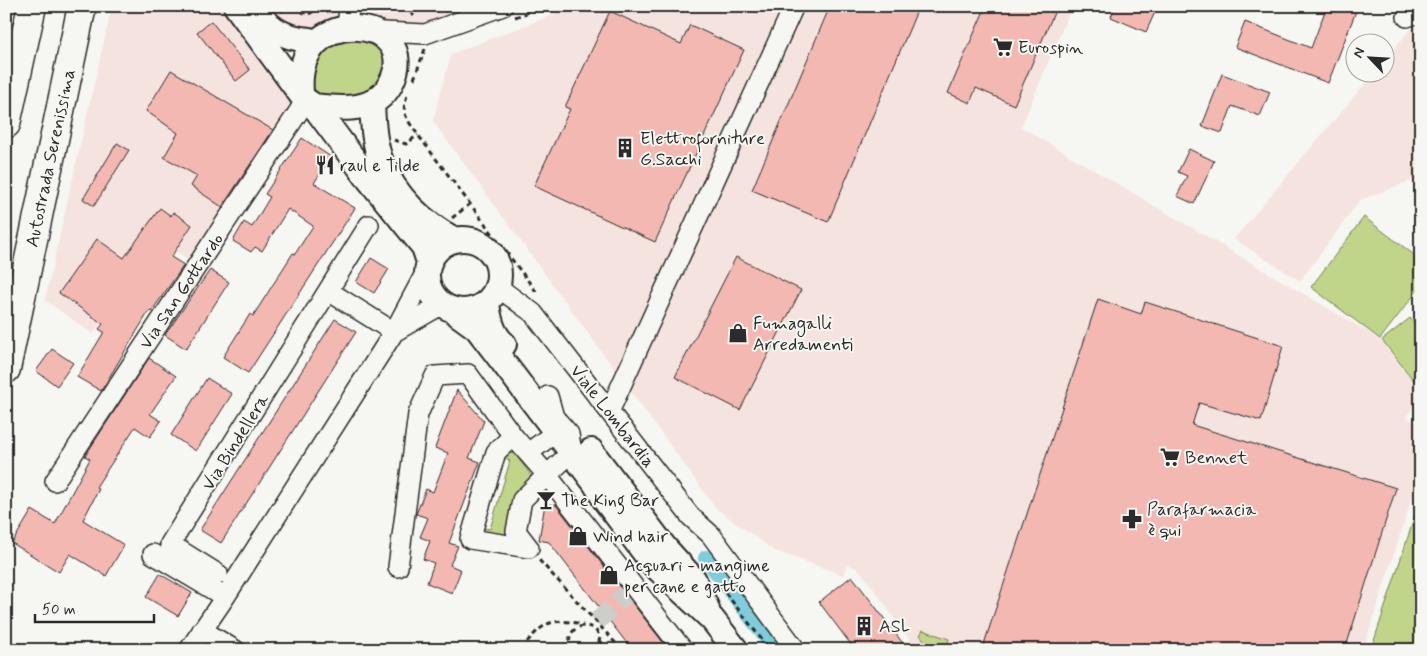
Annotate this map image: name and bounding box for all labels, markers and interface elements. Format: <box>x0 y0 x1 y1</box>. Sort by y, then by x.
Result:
north arrow <box>1344 32 1394 82</box>
supermarket icon: Eurospin <box>992 36 1014 58</box>
place label: Eurospin <box>1018 36 1083 60</box>
text: N <box>1349 45 1369 61</box>
street label: Autostrada Serenissima <box>20 67 82 249</box>
place label: Elettroforniture G.Sacchi <box>640 127 765 172</box>
building icon: Elettroforniture G.Sacchi <box>614 137 636 159</box>
restaurant icon: raul e Tilde <box>314 154 336 176</box>
place label: raul e Tilde <box>340 154 420 178</box>
street label: Via San Gottardo <box>134 229 230 354</box>
place label: Fumagalli Arredamenti <box>753 312 853 357</box>
shop icon: Fumagalli Arredamenti <box>727 322 749 344</box>
street label: Viale Lombardia <box>564 360 660 473</box>
street label: Via Bindellera <box>197 390 275 495</box>
supermarket icon: Bennet <box>1159 446 1181 468</box>
place label: Bennet <box>1185 446 1248 470</box>
bar icon: The King Bar <box>535 489 557 511</box>
place label: The King Bar <box>561 489 659 515</box>
place label: Parafarmacia è qui <box>1147 498 1256 543</box>
pharmacy icon: Parafarmacia è qui <box>1121 508 1143 530</box>
shop icon: Wind hair <box>567 525 589 547</box>
place label: Wind hair <box>593 525 669 549</box>
place label: Acquari - mangime per cane e gatto <box>624 554 770 599</box>
shop icon: Acquari - mangime per cane e gatto <box>598 564 620 586</box>
scale bar <box>35 591 154 623</box>
text: 50 m <box>42 600 76 620</box>
building icon: ASL <box>853 615 875 637</box>
place label: ASL <box>879 615 910 639</box>

